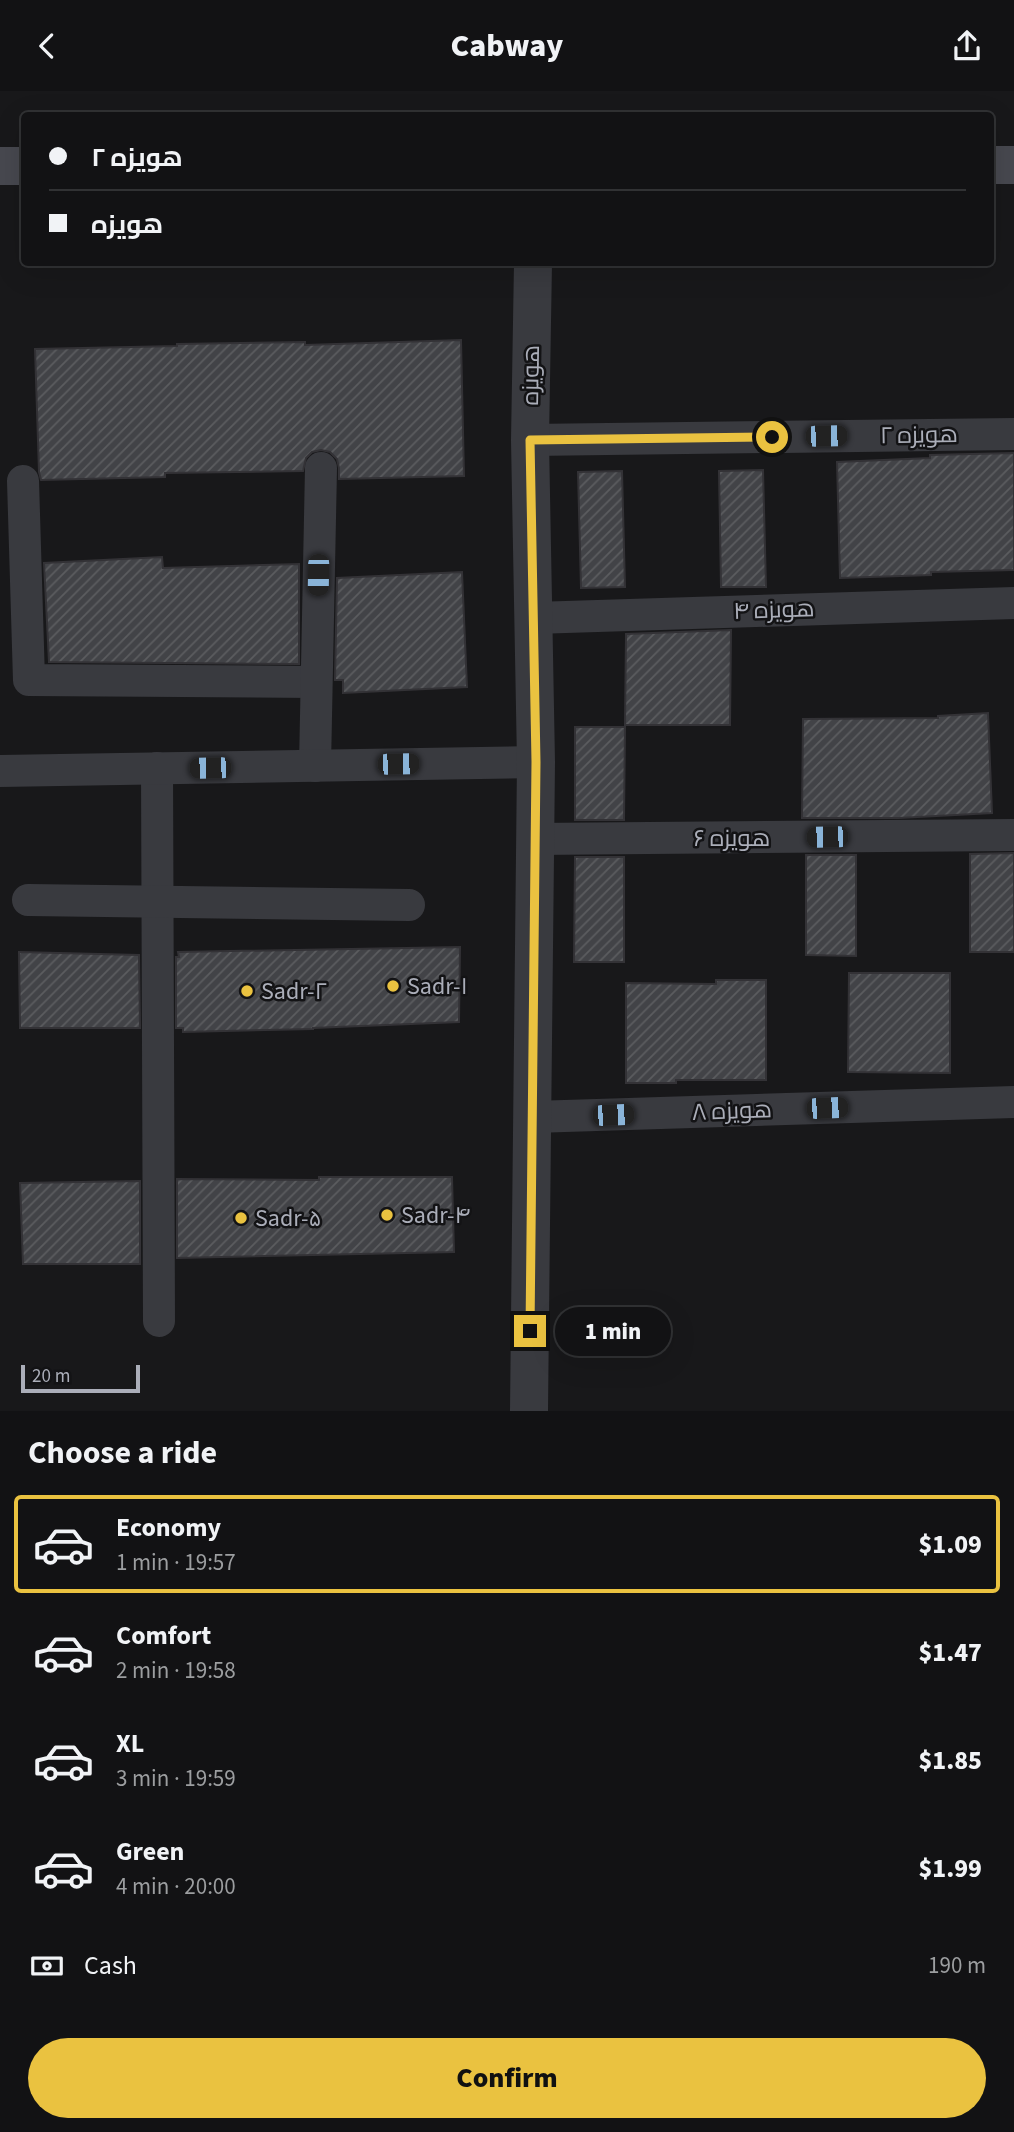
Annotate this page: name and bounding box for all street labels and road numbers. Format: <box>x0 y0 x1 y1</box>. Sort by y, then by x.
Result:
street label: هویزه <box>513 344 549 406</box>
street label: هویزه ۲ <box>880 417 958 453</box>
street label: هویزه ۴ <box>733 591 815 629</box>
street label: هویزه ۶ <box>694 821 770 856</box>
street label: هویزه ۸ <box>691 1092 773 1130</box>

